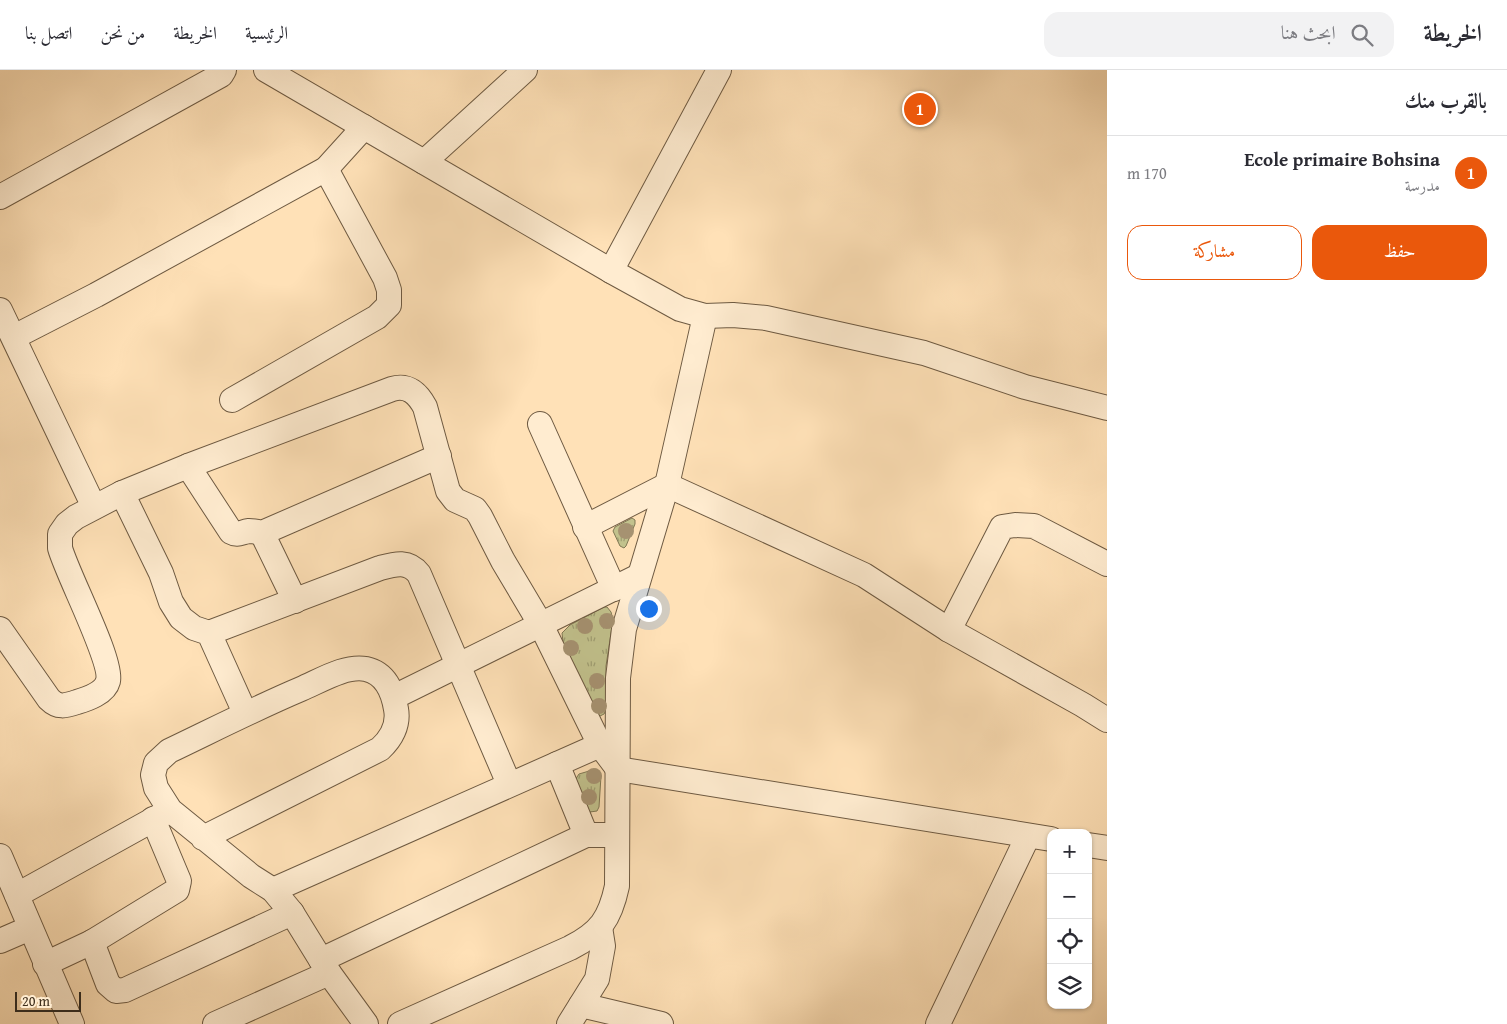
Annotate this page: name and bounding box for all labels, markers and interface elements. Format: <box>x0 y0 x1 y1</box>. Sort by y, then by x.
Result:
search box <box>1044 12 1394 57</box>
text: الخريطة <box>1424 15 1482 50</box>
text: ابحث هنا <box>1281 18 1336 46</box>
text: اتصل بنا <box>25 19 72 46</box>
text: من نحن <box>100 19 145 46</box>
text: الخريطة <box>173 19 217 46</box>
text: الرئيسية <box>245 19 288 46</box>
icon: search <box>1348 21 1376 49</box>
text: بالقرب منك <box>1405 85 1487 116</box>
pin: 1 <box>904 90 936 128</box>
text: Ecole primaire Bohsina <box>1244 145 1440 173</box>
text: 170 m <box>1127 161 1167 185</box>
text: 1 <box>1467 161 1475 185</box>
text: مدرسة <box>1405 173 1440 197</box>
button: مشاركة <box>1127 225 1302 280</box>
button: حفظ <box>1312 225 1487 280</box>
your location <box>636 596 662 622</box>
map controls <box>1047 829 1092 1009</box>
button: + <box>1047 829 1092 874</box>
button: − <box>1047 874 1092 919</box>
button: locate <box>1047 919 1092 964</box>
button: layers <box>1047 964 1092 1009</box>
scale bar <box>15 989 81 1012</box>
text: 20 m <box>22 991 50 1011</box>

